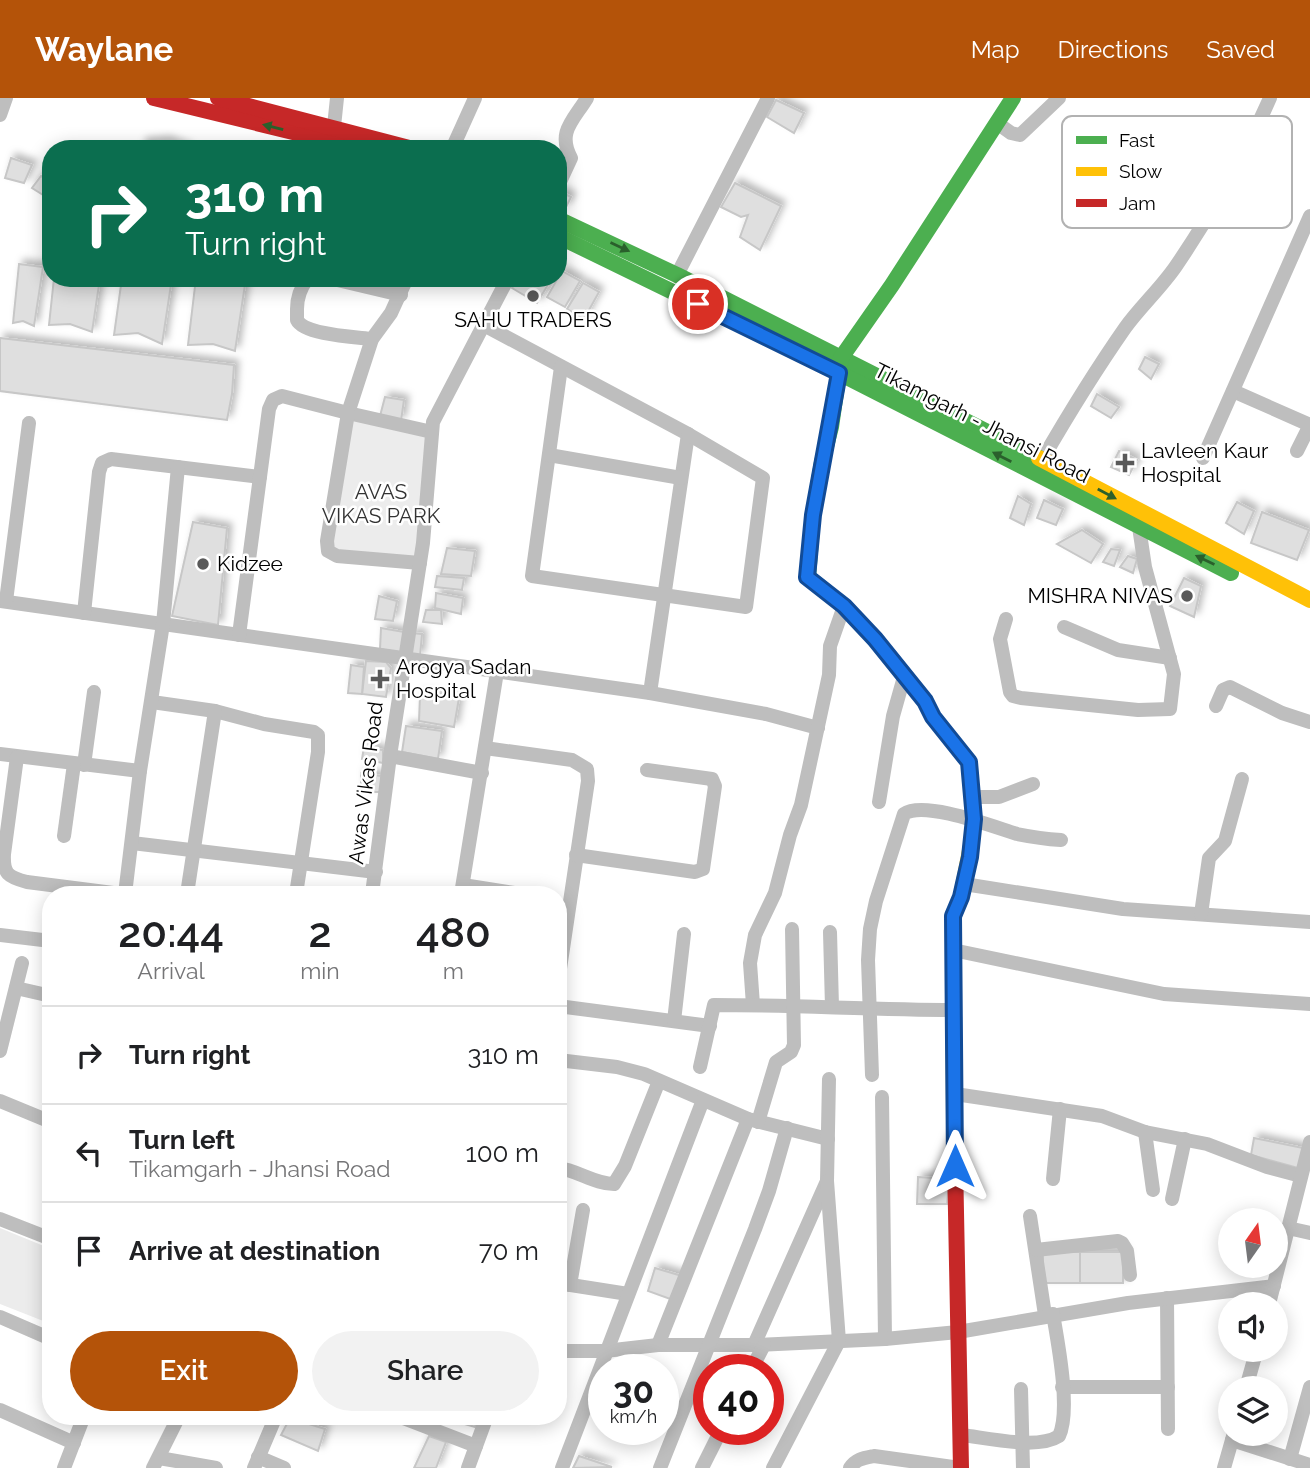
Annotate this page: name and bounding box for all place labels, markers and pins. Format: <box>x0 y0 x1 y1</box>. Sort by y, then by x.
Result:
pin <box>668 274 728 334</box>
marker: SAHU TRADERS <box>525 288 541 304</box>
place label: SAHU TRADERS <box>454 307 612 332</box>
place label: Lavleen Kaur Hospital <box>1141 438 1269 487</box>
marker: Lavleen Kaur Hospital <box>1115 453 1135 473</box>
place label: Kidzee <box>217 551 283 576</box>
marker: Kidzee <box>195 556 211 572</box>
place label: MISHRA NIVAS <box>1027 583 1173 608</box>
marker: MISHRA NIVAS <box>1179 588 1195 604</box>
place label: Arogya Sadan Hospital <box>396 654 532 703</box>
marker: Arogya Sadan Hospital <box>370 669 390 689</box>

